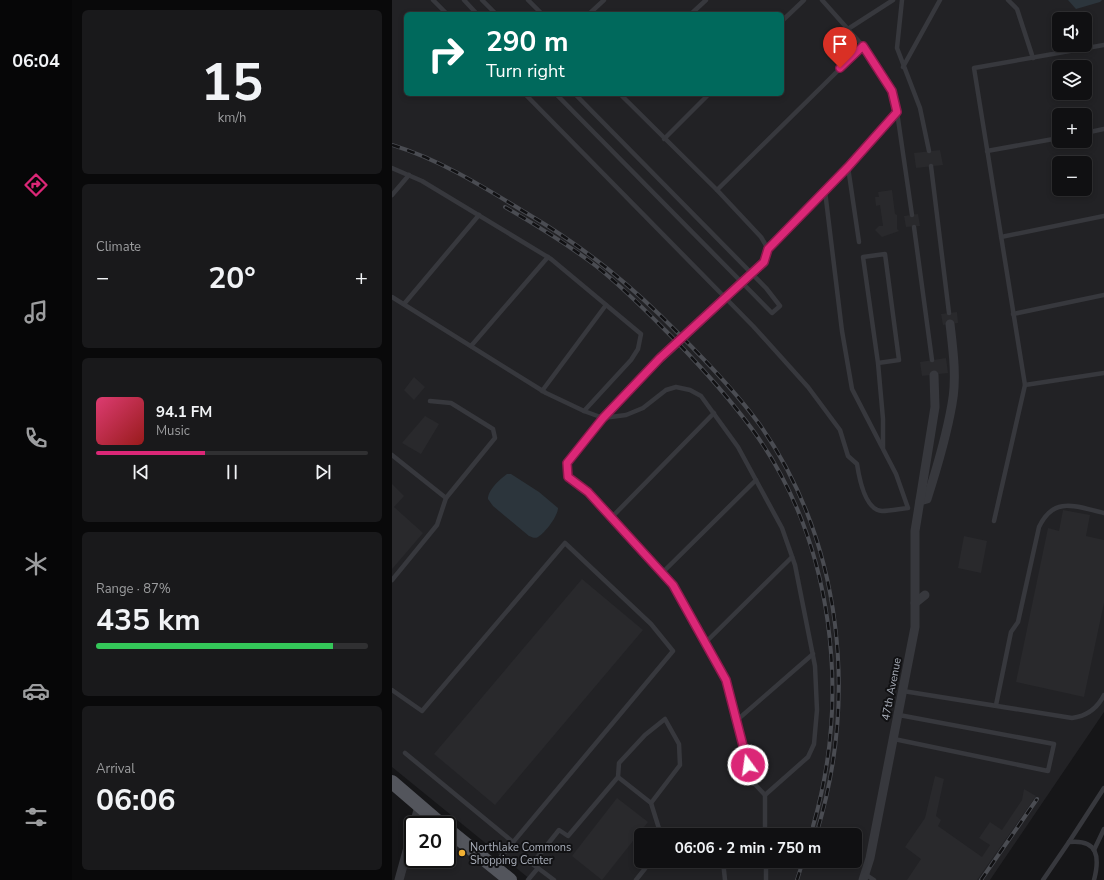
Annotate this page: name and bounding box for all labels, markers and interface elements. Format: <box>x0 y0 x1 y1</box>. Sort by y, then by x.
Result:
map controls <box>1052 12 1092 196</box>
button: sound <box>1052 12 1092 52</box>
text: 290 m <box>486 23 569 61</box>
pin <box>823 27 857 68</box>
icon: right <box>420 28 472 80</box>
icon: arrive <box>829 33 851 55</box>
text: 15 <box>201 47 263 118</box>
text: 06:04 <box>12 49 60 73</box>
text: Turn right <box>486 59 565 83</box>
button: layers <box>1052 60 1092 100</box>
button: + <box>1052 108 1092 148</box>
text: km/h <box>218 109 246 127</box>
button: − <box>1052 156 1092 196</box>
icon: directions <box>22 171 50 199</box>
text: Climate <box>96 238 141 256</box>
text: 20° <box>208 258 256 299</box>
text: − <box>96 263 109 293</box>
text: + <box>355 263 368 293</box>
icon: music <box>22 298 50 326</box>
text: 94.1 FM <box>156 402 212 422</box>
text: Music <box>156 422 190 440</box>
icon: phone <box>22 424 50 452</box>
icon: previous <box>130 461 152 483</box>
icon: pause <box>221 461 243 483</box>
icon: next <box>312 461 334 483</box>
icon: climate <box>22 550 50 578</box>
text: Range · 87% <box>96 580 171 598</box>
text: 435 km <box>96 600 201 641</box>
street label: 47th Avenue <box>878 656 905 722</box>
icon: car <box>22 677 50 705</box>
position arrow <box>727 744 769 786</box>
text: Arrival <box>96 760 135 778</box>
text: 06:06 <box>96 780 175 821</box>
icon: filters <box>22 803 50 831</box>
speed limit sign: 20 <box>404 816 456 868</box>
text: 06:06 · 2 min · 750 m <box>675 838 821 858</box>
place label: Northlake Commons Shopping Center <box>470 840 571 868</box>
marker: Northlake Commons Shopping Center <box>457 848 467 858</box>

